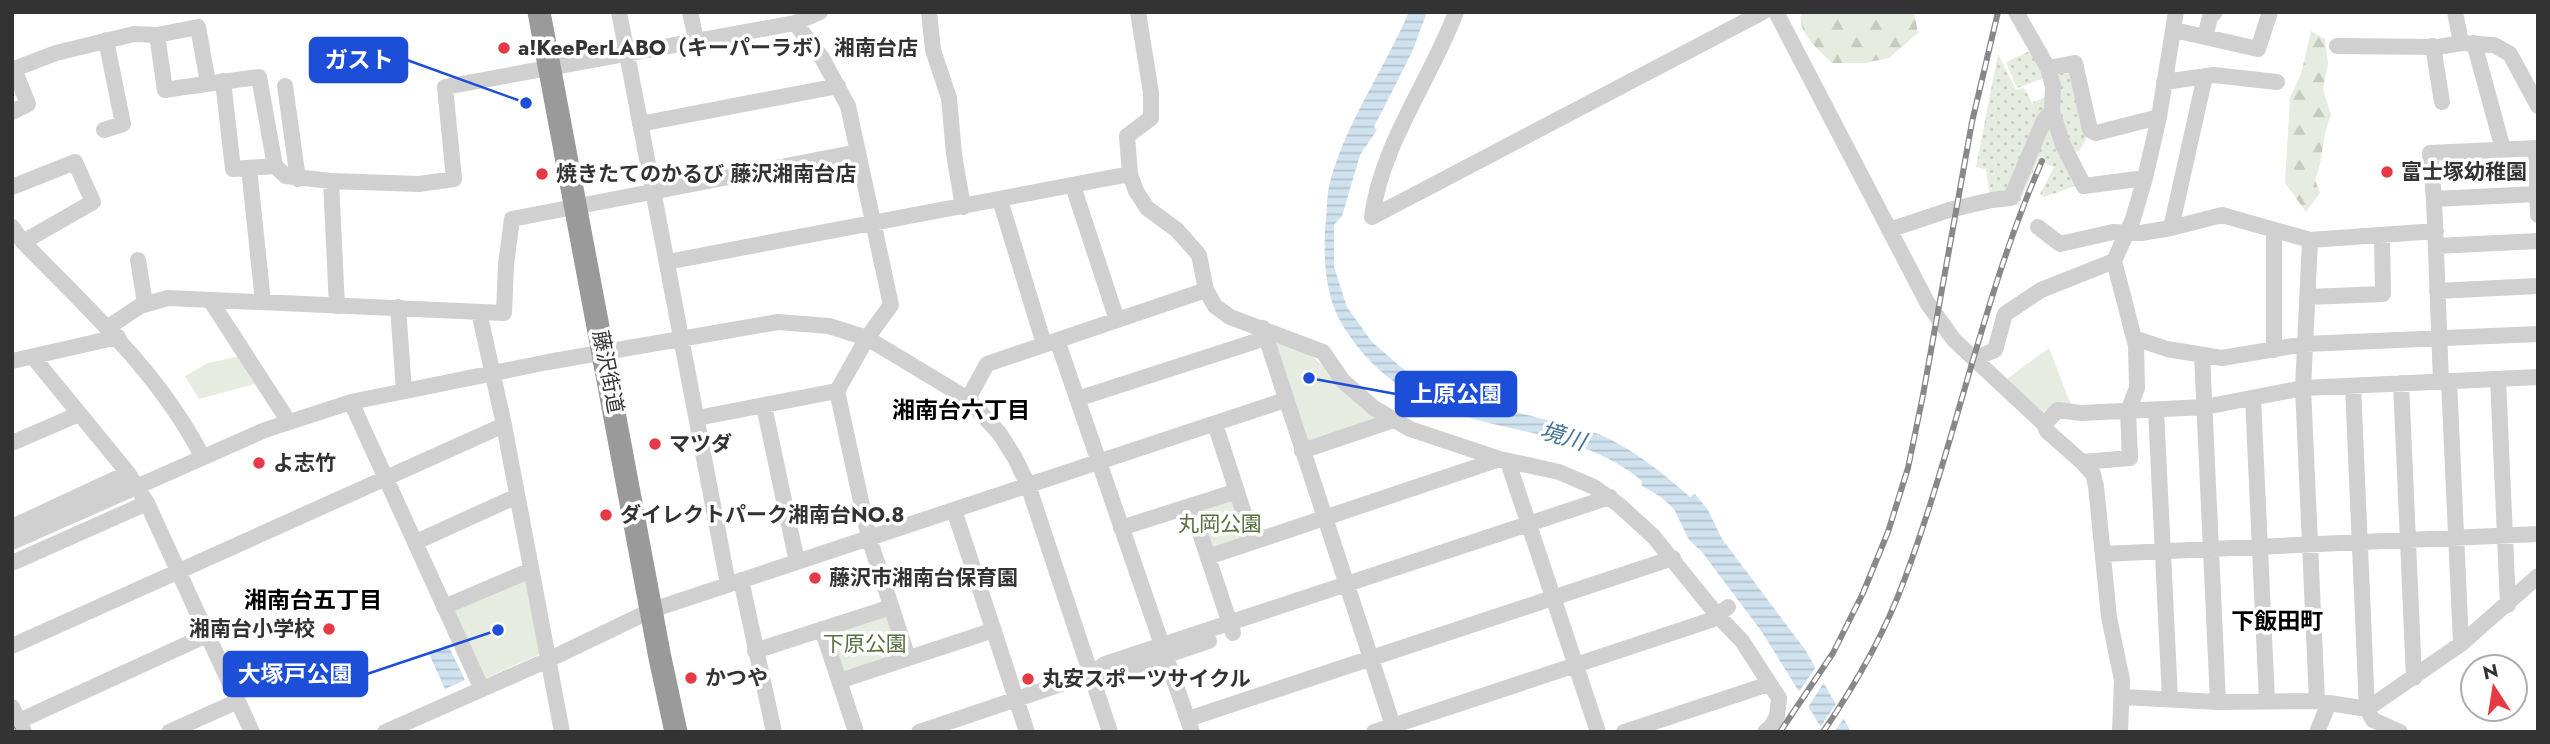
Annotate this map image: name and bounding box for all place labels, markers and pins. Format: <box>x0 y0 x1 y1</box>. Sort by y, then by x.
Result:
place label: a!KeePerLABO（キーパーラボ）湘南台店 <box>518 33 918 63</box>
callout: ガスト <box>310 38 407 82</box>
marker: a!KeePerLABO（キーパーラボ）湘南台店 <box>496 40 512 56</box>
place label: 富士塚幼稚園 <box>2401 157 2527 187</box>
place label: 焼きたてのかるび 藤沢湘南台店 <box>556 159 856 189</box>
marker: 富士塚幼稚園 <box>2379 164 2395 180</box>
marker: 焼きたてのかるび 藤沢湘南台店 <box>534 166 550 182</box>
callout: 上原公園 <box>1396 372 1516 416</box>
place label: マツダ <box>669 429 732 459</box>
marker: マツダ <box>647 436 663 452</box>
place label: よ志竹 <box>273 448 336 478</box>
marker: よ志竹 <box>251 455 267 471</box>
place label: ダイレクトパーク湘南台NO.８ <box>620 500 904 530</box>
marker: ダイレクトパーク湘南台NO.８ <box>598 507 614 523</box>
place label: 藤沢市湘南台保育園 <box>829 563 1018 593</box>
marker: 藤沢市湘南台保育園 <box>807 570 823 586</box>
place label: 湘南台小学校 <box>189 614 315 644</box>
marker: 湘南台小学校 <box>321 621 337 637</box>
callout: 大塚戸公園 <box>224 652 367 696</box>
place label: かつや <box>705 663 768 693</box>
place label: 丸安スポーツサイクル <box>1042 664 1251 694</box>
marker: かつや <box>683 670 699 686</box>
marker: 丸安スポーツサイクル <box>1020 671 1036 687</box>

